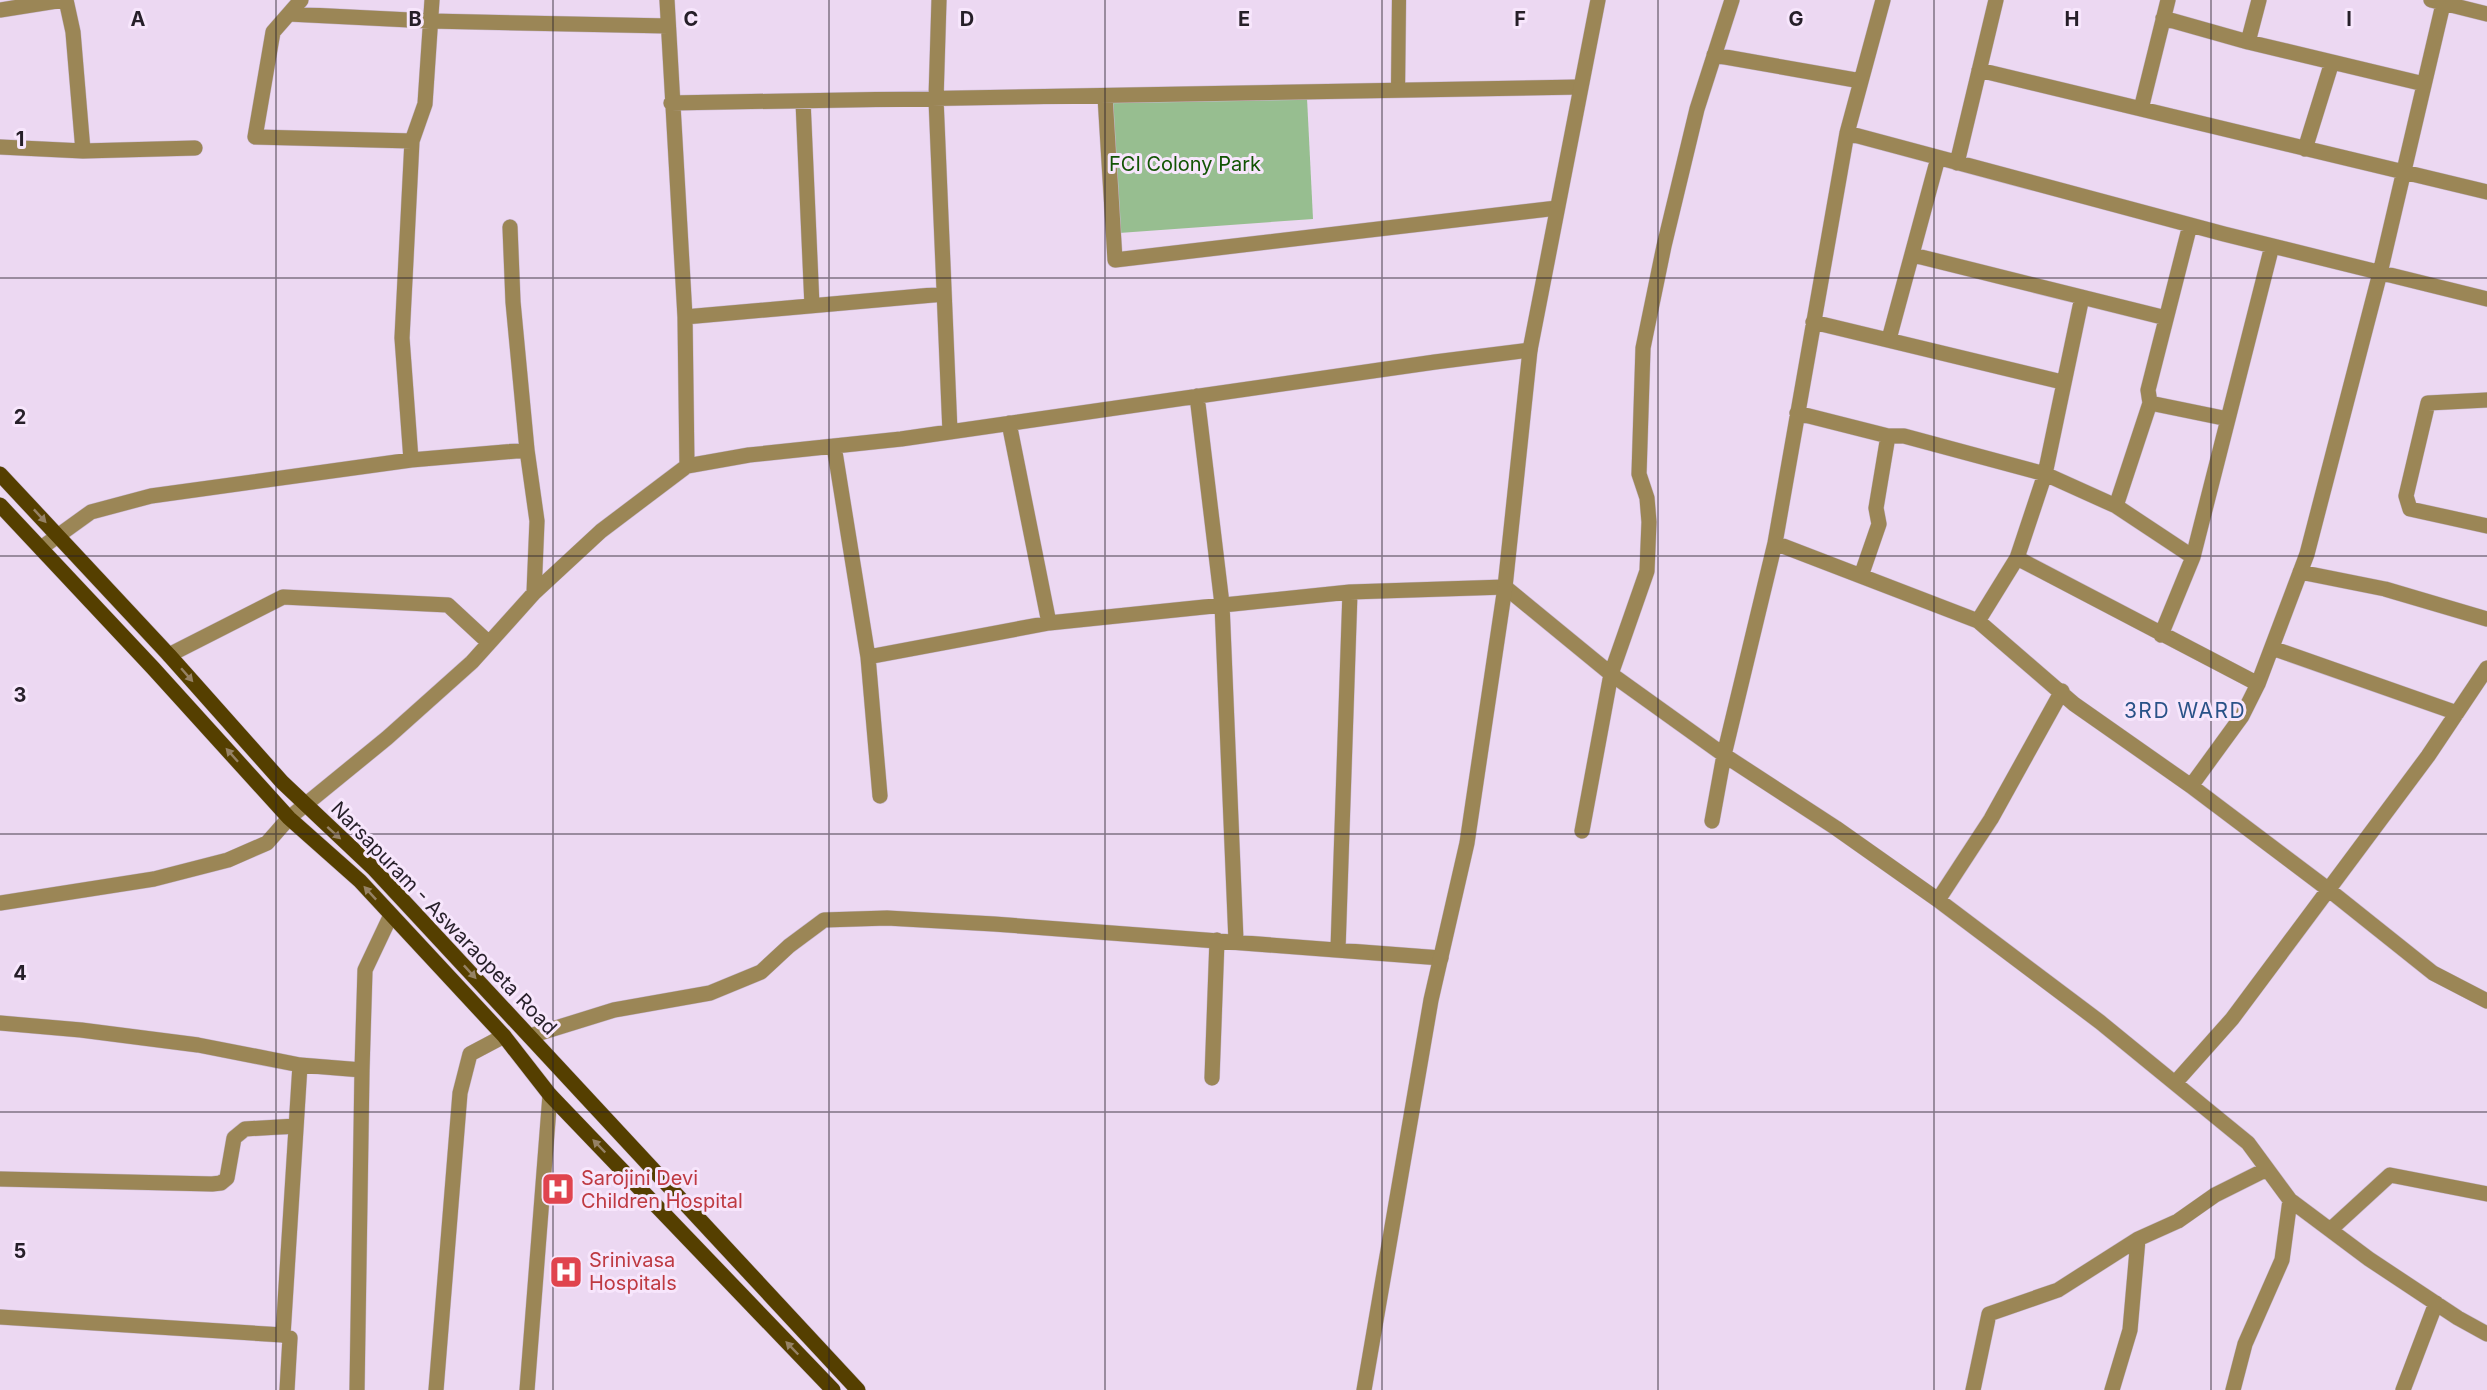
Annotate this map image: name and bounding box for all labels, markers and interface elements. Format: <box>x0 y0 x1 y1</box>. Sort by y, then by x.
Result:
text: A <box>131 7 146 31</box>
text: B <box>408 7 422 31</box>
text: C <box>684 7 698 31</box>
text: D <box>960 7 974 31</box>
text: E <box>1238 7 1250 31</box>
text: F <box>1514 7 1526 31</box>
text: G <box>1788 7 1804 31</box>
text: H <box>2065 7 2079 31</box>
text: I <box>2346 7 2352 31</box>
text: 1 <box>16 127 24 151</box>
park label: FCI Colony Park <box>1109 152 1261 176</box>
text: 2 <box>14 405 26 429</box>
one-way arrow <box>33 509 47 524</box>
one-way arrow <box>180 667 193 682</box>
text: 3 <box>14 683 26 707</box>
district label: 3RD WARD <box>2124 698 2246 723</box>
one-way arrow <box>226 748 239 763</box>
street label: Narsapuram - Aswaraopeta Road <box>326 796 562 1040</box>
one-way arrow <box>326 826 341 839</box>
one-way arrow <box>363 885 377 900</box>
text: 4 <box>13 961 27 985</box>
one-way arrow <box>463 965 477 980</box>
one-way arrow <box>592 1139 606 1154</box>
place label: Sarojini Devi Children Hospital <box>581 1166 743 1213</box>
hospital icon: Sarojini Devi Children Hospital <box>540 1171 576 1207</box>
text: 5 <box>14 1239 26 1263</box>
place label: Srinivasa Hospitals <box>589 1248 677 1295</box>
hospital icon: Srinivasa Hospitals <box>548 1254 584 1290</box>
one-way arrow <box>785 1340 799 1355</box>

